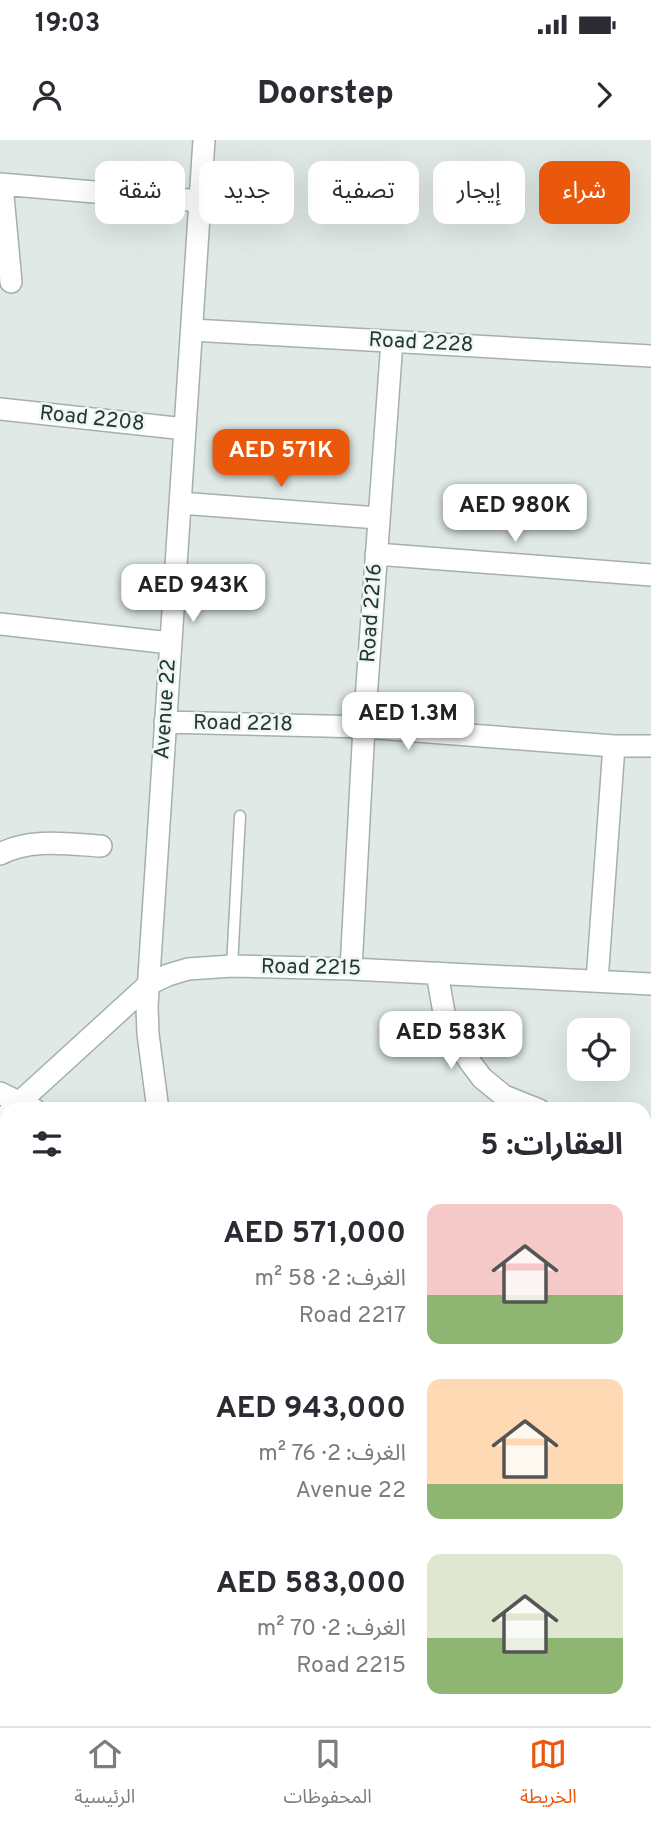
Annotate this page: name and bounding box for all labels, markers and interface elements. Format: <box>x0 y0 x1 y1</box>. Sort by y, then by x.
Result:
text: 19:03 <box>35 8 100 41</box>
text: Doorstep <box>257 75 394 115</box>
icon: person <box>28 76 66 114</box>
icon: forward <box>585 76 623 114</box>
chip: شقة <box>95 161 185 224</box>
chip: جديد <box>199 161 294 224</box>
chip: تصفية <box>308 161 419 224</box>
chip: إيجار <box>433 161 525 224</box>
chip: شراء <box>539 161 630 224</box>
street label: Road 2228 <box>368 327 474 359</box>
street label: Road 2208 <box>38 400 146 438</box>
pin: AED 571K <box>209 430 353 489</box>
text: AED 571K <box>229 437 333 466</box>
pin: AED 980K <box>443 484 587 544</box>
text: AED 980K <box>459 492 571 521</box>
street label: Road 2216 <box>355 562 389 664</box>
pin: AED 943K <box>121 564 265 624</box>
text: AED 943K <box>137 572 249 601</box>
street label: Avenue 22 <box>149 658 183 760</box>
pin: AED 1.3M <box>336 692 480 752</box>
text: AED 1.3M <box>358 700 458 729</box>
street label: Road 2218 <box>193 710 293 738</box>
street label: Road 2215 <box>261 954 361 982</box>
pin: AED 583K <box>379 1012 523 1071</box>
map controls <box>567 1018 630 1081</box>
button: locate <box>567 1018 630 1081</box>
text: AED 583K <box>395 1019 507 1048</box>
icon: filters <box>28 1125 66 1163</box>
text: العقارات: 5 <box>480 1128 623 1165</box>
text: AED 571,000 <box>223 1216 406 1253</box>
icon: home <box>483 1232 567 1316</box>
text: الغرف: 2 · 58 m² <box>255 1265 406 1294</box>
text: Road 2217 <box>299 1302 406 1331</box>
text: AED 943,000 <box>215 1391 406 1428</box>
icon: home <box>483 1407 567 1491</box>
text: الغرف: 2 · 76 m² <box>258 1440 406 1469</box>
text: Avenue 22 <box>296 1477 406 1506</box>
text: AED 583,000 <box>216 1566 406 1603</box>
icon: home <box>483 1582 567 1666</box>
text: الغرف: 2 · 70 m² <box>257 1615 406 1644</box>
text: Road 2215 <box>296 1652 406 1681</box>
tab: الرئيسية <box>74 1735 135 1817</box>
tab: المحفوظات <box>284 1735 372 1817</box>
tab: الخريطة <box>520 1735 577 1817</box>

